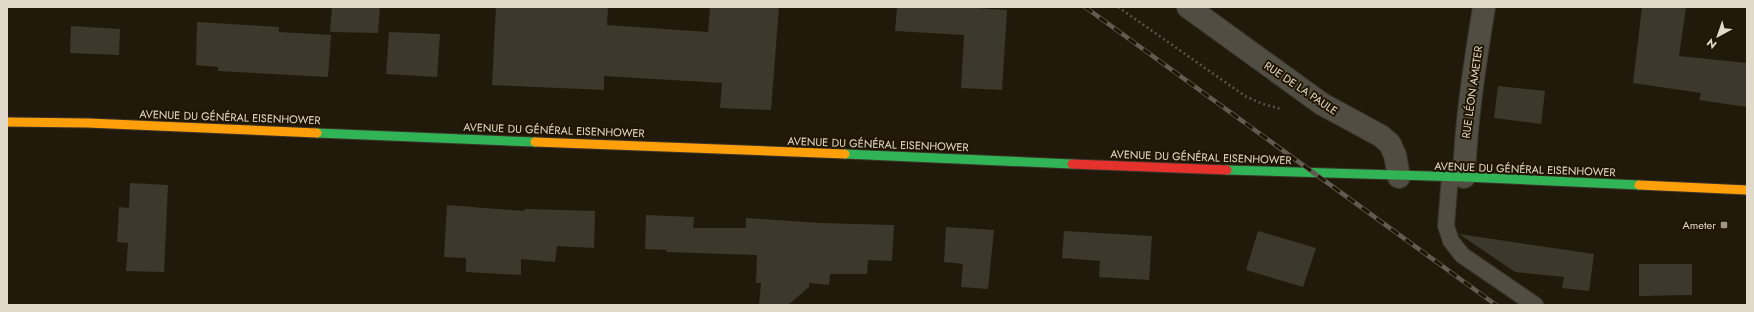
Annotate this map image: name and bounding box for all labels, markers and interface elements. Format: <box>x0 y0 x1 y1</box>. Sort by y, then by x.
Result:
north arrow <box>1698 16 1738 56</box>
text: N <box>1703 35 1720 53</box>
street label: RUE LÉON AMETER <box>1458 44 1487 139</box>
street label: RUE DE LA PAULE <box>1261 57 1341 119</box>
street label: AVENUE DU GÉNÉRAL EISENHOWER <box>139 106 322 128</box>
street label: AVENUE DU GÉNÉRAL EISENHOWER <box>463 119 646 141</box>
street label: AVENUE DU GÉNÉRAL EISENHOWER <box>787 133 970 155</box>
street label: AVENUE DU GÉNÉRAL EISENHOWER <box>1110 146 1293 168</box>
street label: AVENUE DU GÉNÉRAL EISENHOWER <box>1434 158 1617 180</box>
place label: Ameter <box>1682 217 1716 233</box>
marker: Ameter <box>1719 220 1729 230</box>

